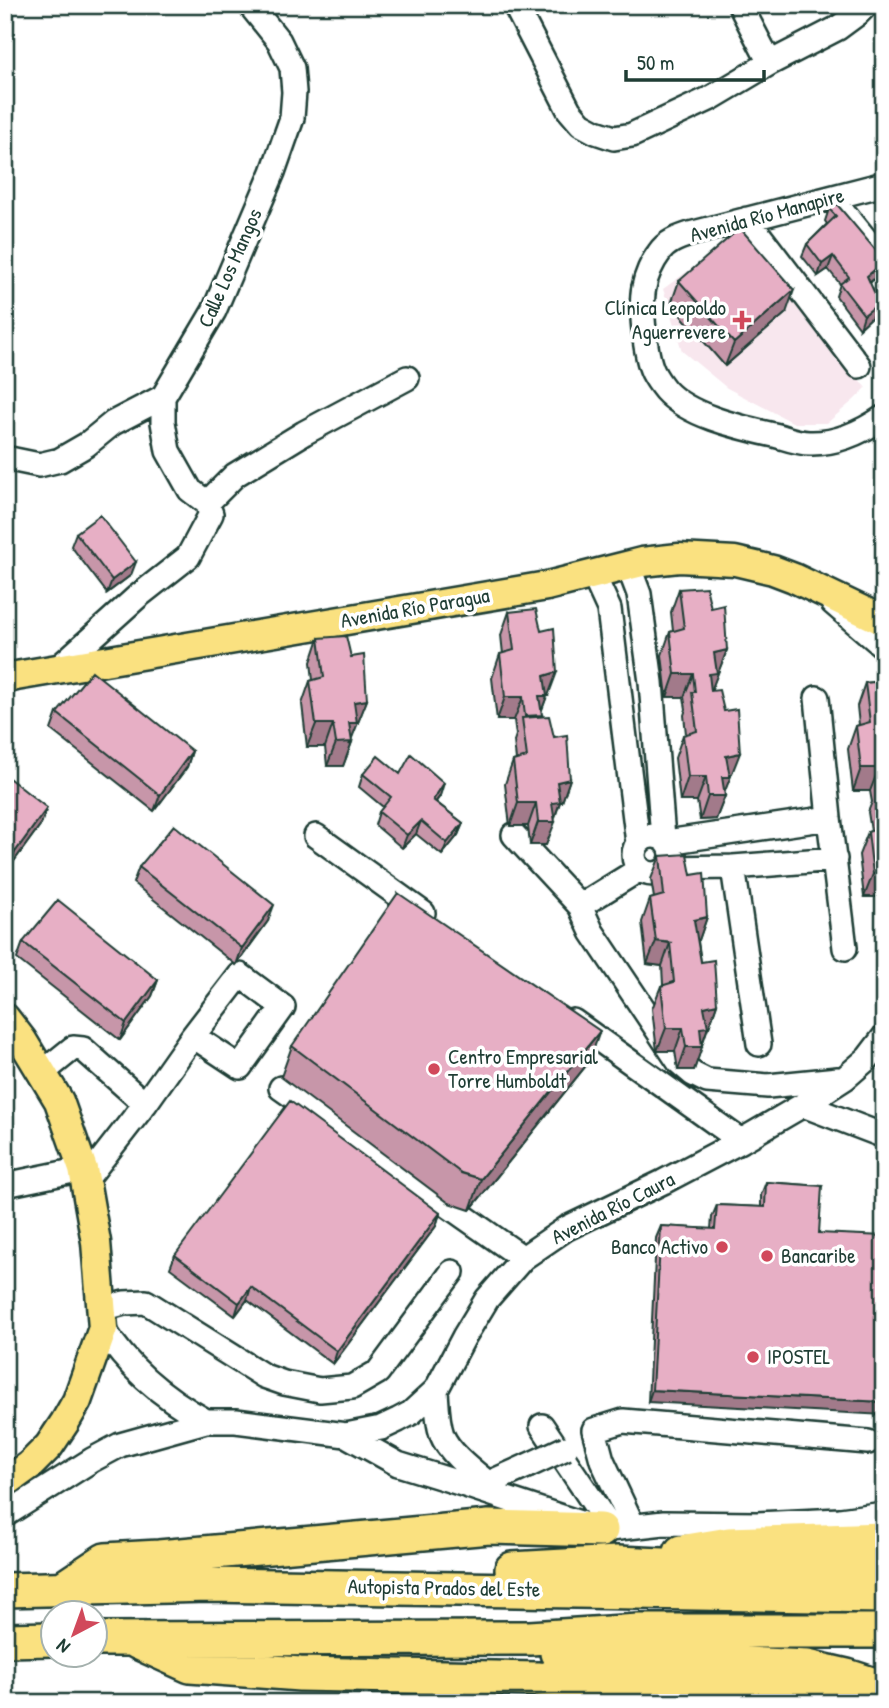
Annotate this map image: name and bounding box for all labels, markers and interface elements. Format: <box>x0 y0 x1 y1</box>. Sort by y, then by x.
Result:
scale bar <box>626 38 765 82</box>
text: 50 m <box>637 48 674 77</box>
street label: Avenida Río Manapire <box>687 180 847 249</box>
street label: Calle Los Mangos <box>190 204 269 332</box>
place label: Clínica Leopoldo Aguerrevere <box>604 293 726 346</box>
marker: Clínica Leopoldo Aguerrevere <box>732 310 752 330</box>
street label: Avenida Río Paragua <box>338 580 492 635</box>
place label: Centro Empresarial Torre Humboldt <box>448 1042 598 1095</box>
marker: Centro Empresarial Torre Humboldt <box>426 1061 442 1077</box>
street label: Avenida Río Caura <box>546 1164 679 1251</box>
place label: Banco Activo <box>611 1232 708 1261</box>
marker: Banco Activo <box>714 1239 730 1255</box>
place label: Bancaribe <box>781 1241 856 1270</box>
marker: Bancaribe <box>759 1248 775 1264</box>
place label: IPOSTEL <box>767 1342 830 1371</box>
marker: IPOSTEL <box>745 1349 761 1365</box>
street label: Autopista Prados del Este <box>348 1571 540 1604</box>
north arrow <box>38 1600 108 1670</box>
text: N <box>51 1634 75 1660</box>

